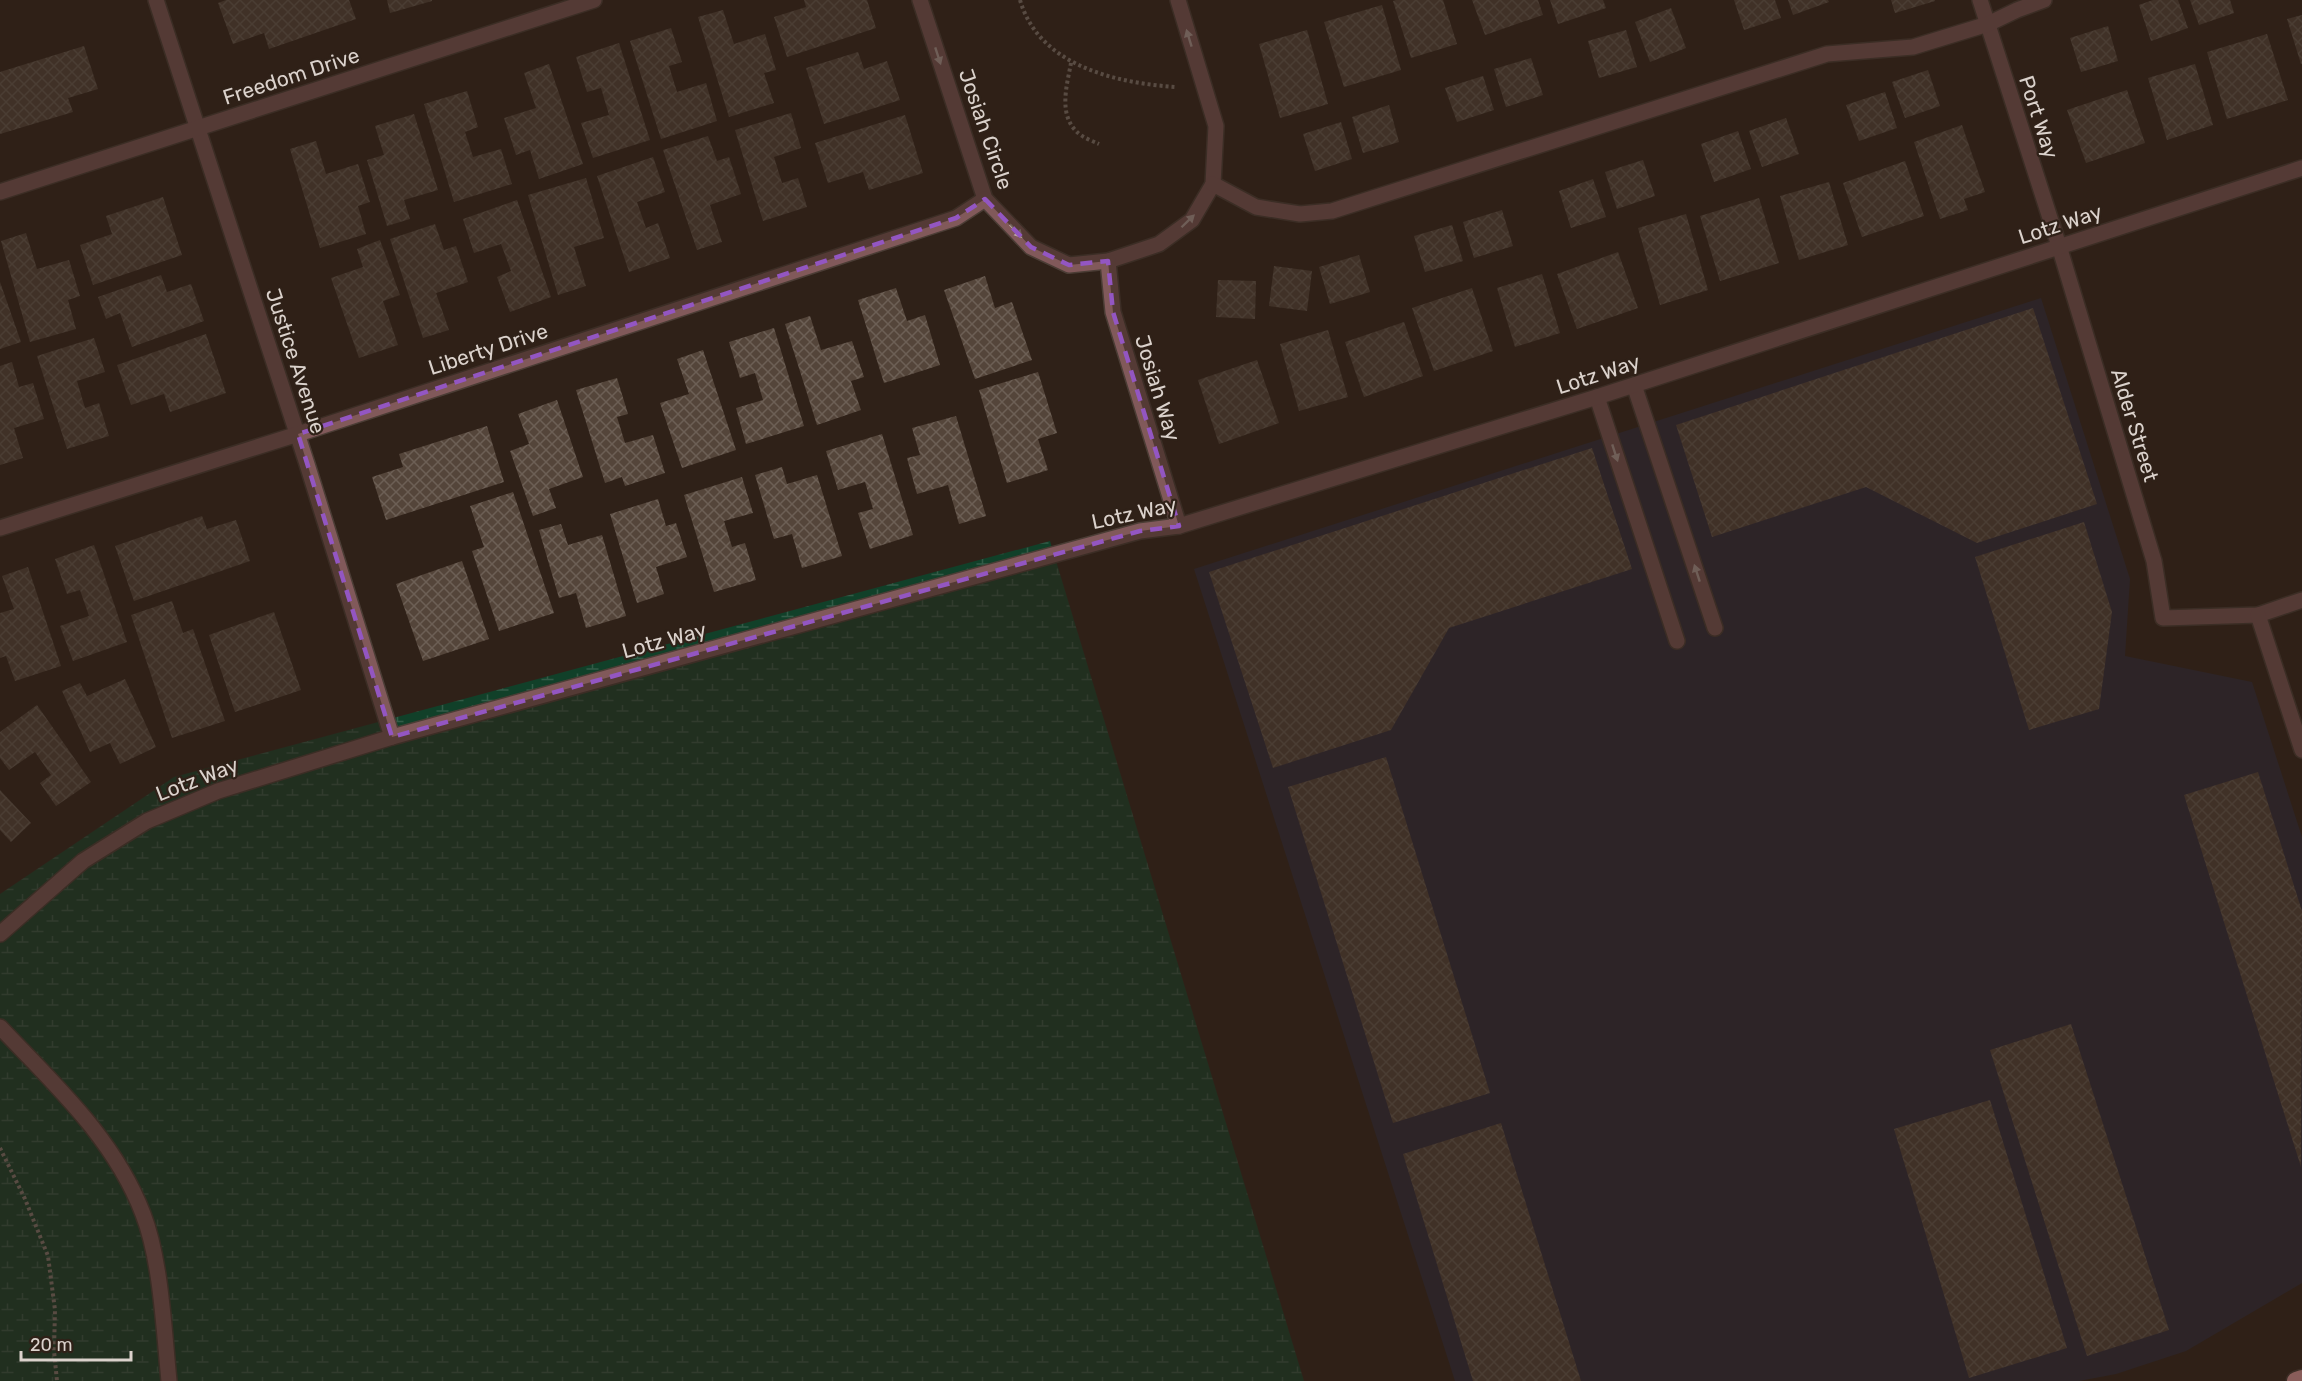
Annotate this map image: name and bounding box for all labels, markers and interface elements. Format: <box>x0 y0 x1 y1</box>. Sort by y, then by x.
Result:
one-way arrow <box>1184 29 1193 47</box>
street label: Freedom Drive <box>220 42 362 110</box>
one-way arrow <box>934 47 944 65</box>
street label: Josiah Circle <box>954 65 1018 193</box>
street label: Port Way <box>2014 72 2064 162</box>
street label: Lotz Way <box>2015 199 2105 249</box>
one-way arrow <box>1181 214 1196 228</box>
one-way arrow <box>1008 224 1022 238</box>
street label: Justice Avenue <box>261 285 331 437</box>
street label: Liberty Drive <box>425 318 551 380</box>
street label: Josiah Way <box>1130 332 1186 444</box>
street label: Lotz Way <box>1553 349 1643 399</box>
street label: Alder Street <box>2106 365 2164 485</box>
one-way arrow <box>1611 444 1620 462</box>
street label: Lotz Way <box>1089 492 1179 534</box>
one-way arrow <box>1691 564 1701 582</box>
street label: Lotz Way <box>619 617 709 663</box>
street label: Lotz Way <box>152 752 242 806</box>
scale bar <box>21 1324 130 1362</box>
text: 20 m <box>30 1334 72 1356</box>

